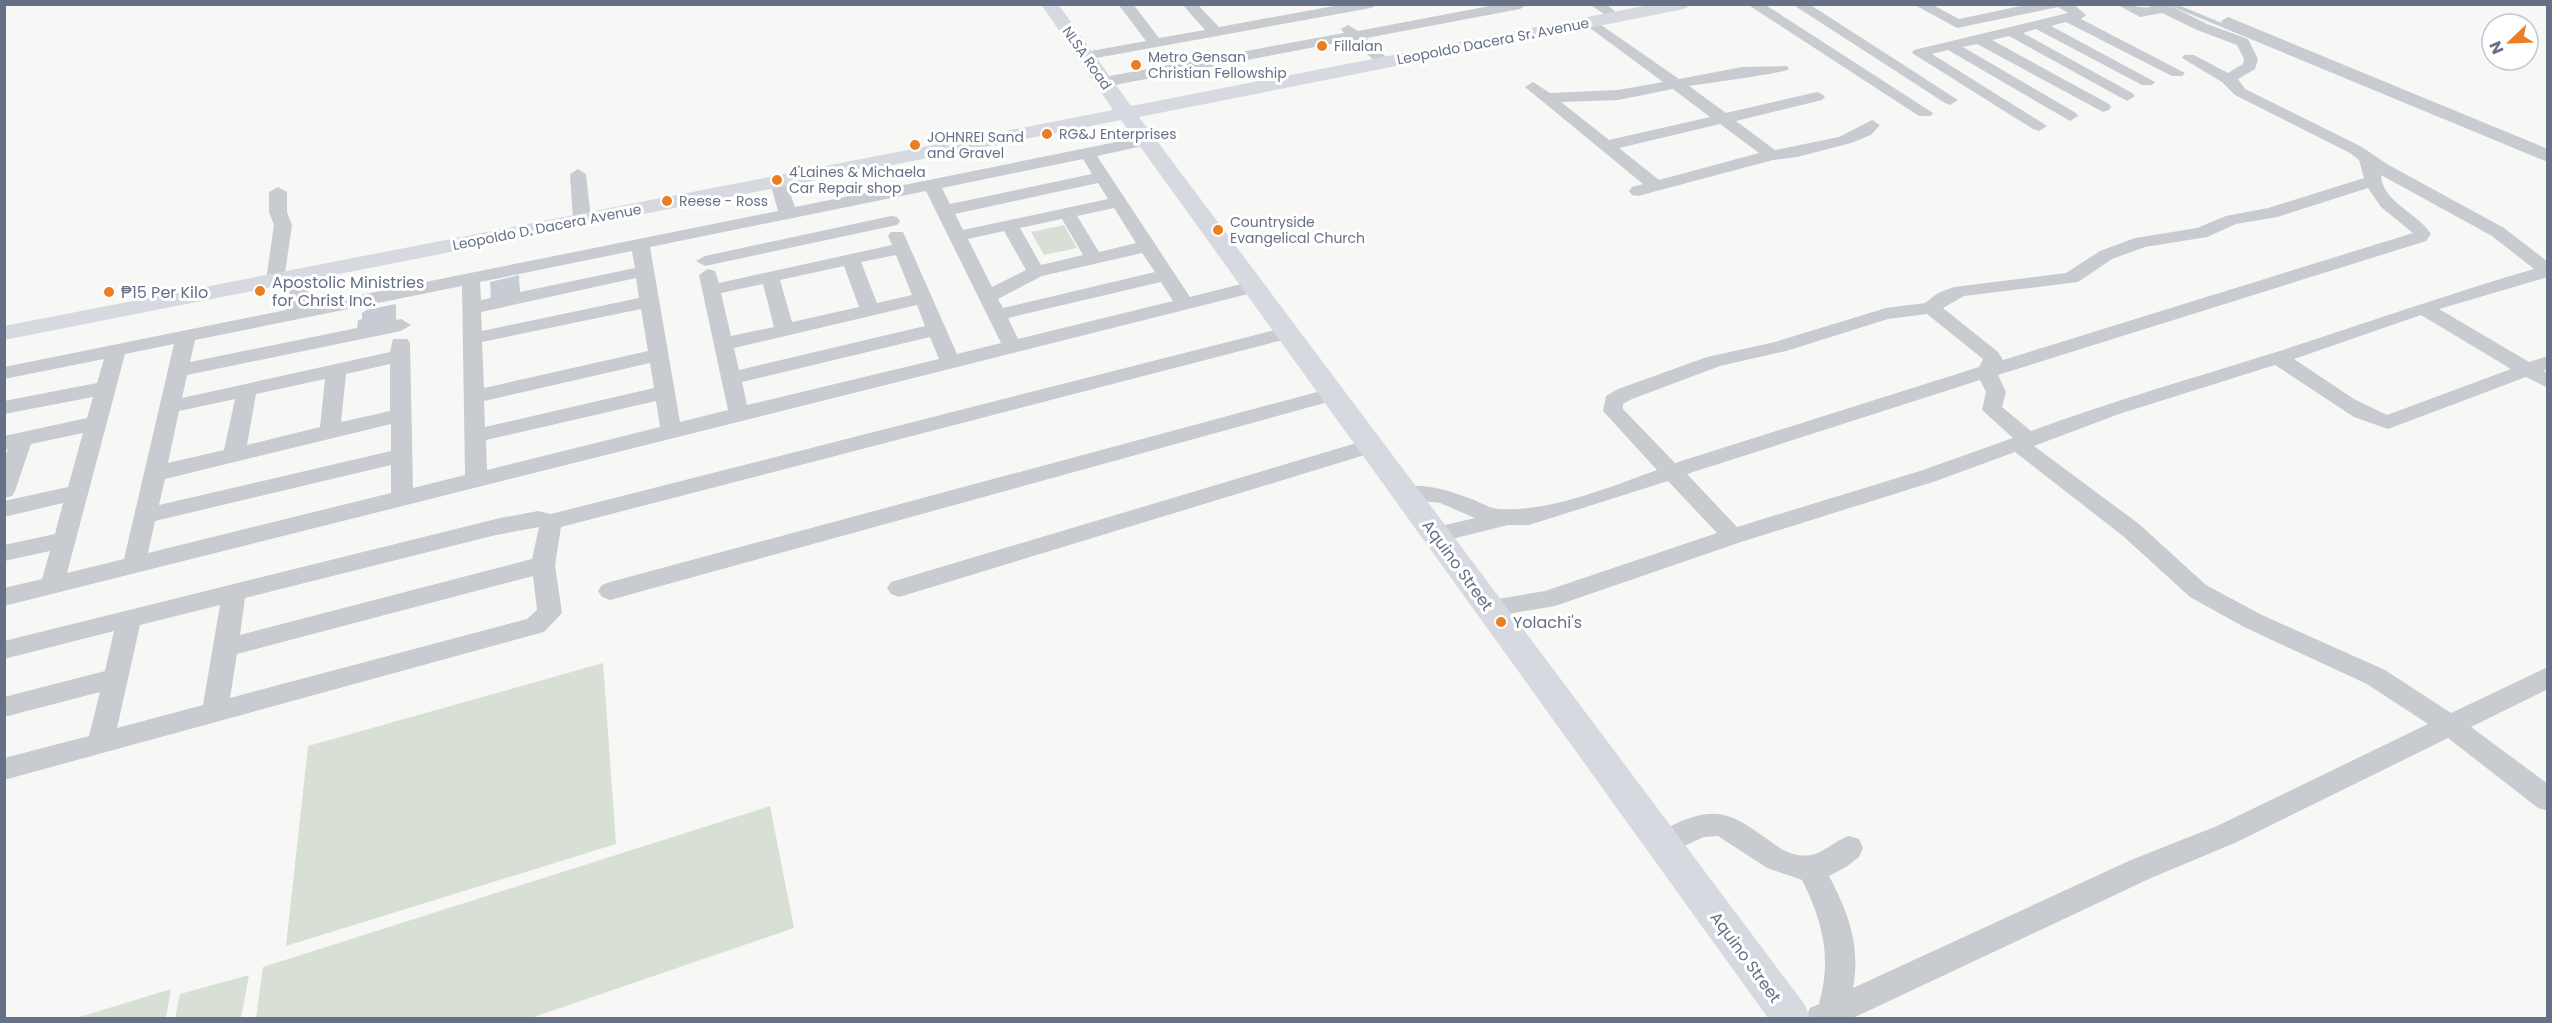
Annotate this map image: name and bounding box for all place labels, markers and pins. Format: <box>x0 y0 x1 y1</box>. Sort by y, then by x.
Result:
place label: Fillalan <box>1334 36 1383 56</box>
marker: Fillalan <box>1315 39 1329 53</box>
place label: Metro Gensan Christian Fellowship <box>1148 47 1287 83</box>
marker: Metro Gensan Christian Fellowship <box>1129 58 1143 72</box>
place label: RG&J Enterprises <box>1059 124 1176 144</box>
place label: JOHNREI Sand and Gravel <box>927 127 1024 163</box>
marker: RG&J Enterprises <box>1040 127 1054 141</box>
marker: JOHNREI Sand and Gravel <box>908 138 922 152</box>
place label: 4'Laines & Michaela Car Repair shop <box>789 162 926 198</box>
marker: 4'Laines & Michaela Car Repair shop <box>770 173 784 187</box>
place label: Reese - Ross <box>679 191 768 211</box>
marker: Reese - Ross <box>660 194 674 208</box>
place label: Countryside Evangelical Church <box>1230 212 1365 248</box>
marker: Countryside Evangelical Church <box>1211 223 1225 237</box>
place label: Apostolic Ministries for Christ Inc. <box>272 271 424 312</box>
place label: ₱15 Per Kilo <box>121 281 208 304</box>
marker: Apostolic Ministries for Christ Inc. <box>253 284 267 298</box>
marker: ₱15 Per Kilo <box>102 285 116 299</box>
place label: Yolachi's <box>1513 611 1582 634</box>
marker: Yolachi's <box>1494 615 1508 629</box>

